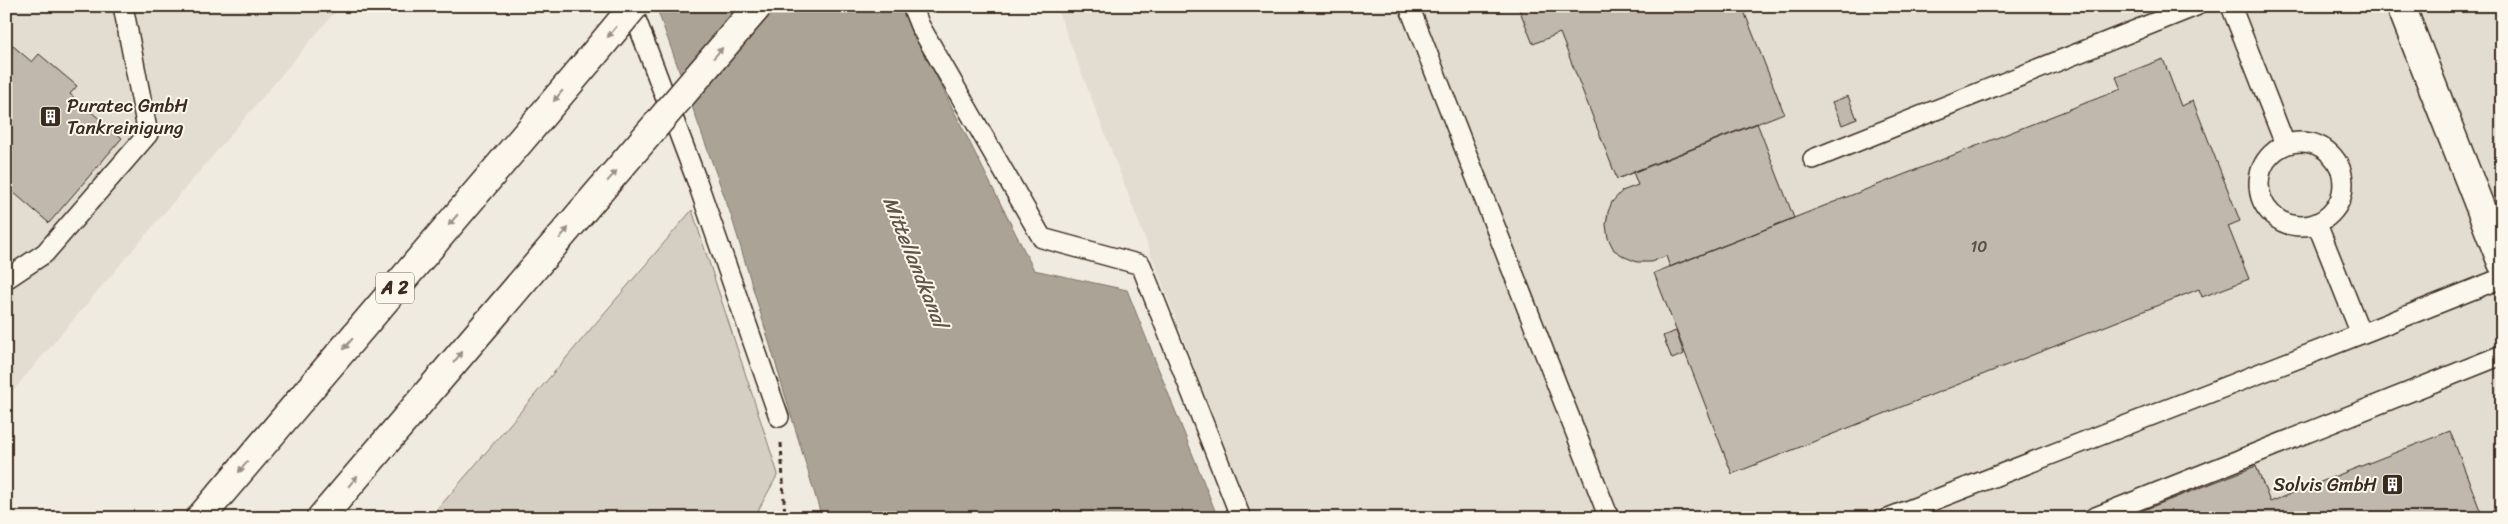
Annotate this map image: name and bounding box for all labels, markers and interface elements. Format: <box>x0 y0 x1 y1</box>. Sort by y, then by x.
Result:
one-way arrow <box>606 26 618 38</box>
one-way arrow <box>713 46 724 59</box>
place label: Puratec GmbH Tankreinigung <box>67 89 189 144</box>
one-way arrow <box>552 89 564 101</box>
building icon: Puratec GmbH Tankreinigung <box>39 104 63 128</box>
one-way arrow <box>607 170 618 183</box>
water label: Mittellandkanal <box>873 191 959 337</box>
one-way arrow <box>447 213 459 225</box>
one-way arrow <box>558 227 569 240</box>
house number: 10 <box>1971 232 1987 261</box>
road number: A 2 <box>376 272 414 304</box>
one-way arrow <box>342 337 354 349</box>
one-way arrow <box>452 351 463 363</box>
one-way arrow <box>237 461 248 474</box>
place label: Solvis GmbH <box>2273 468 2378 501</box>
building icon: Solvis GmbH <box>2381 472 2405 496</box>
one-way arrow <box>347 474 358 487</box>

